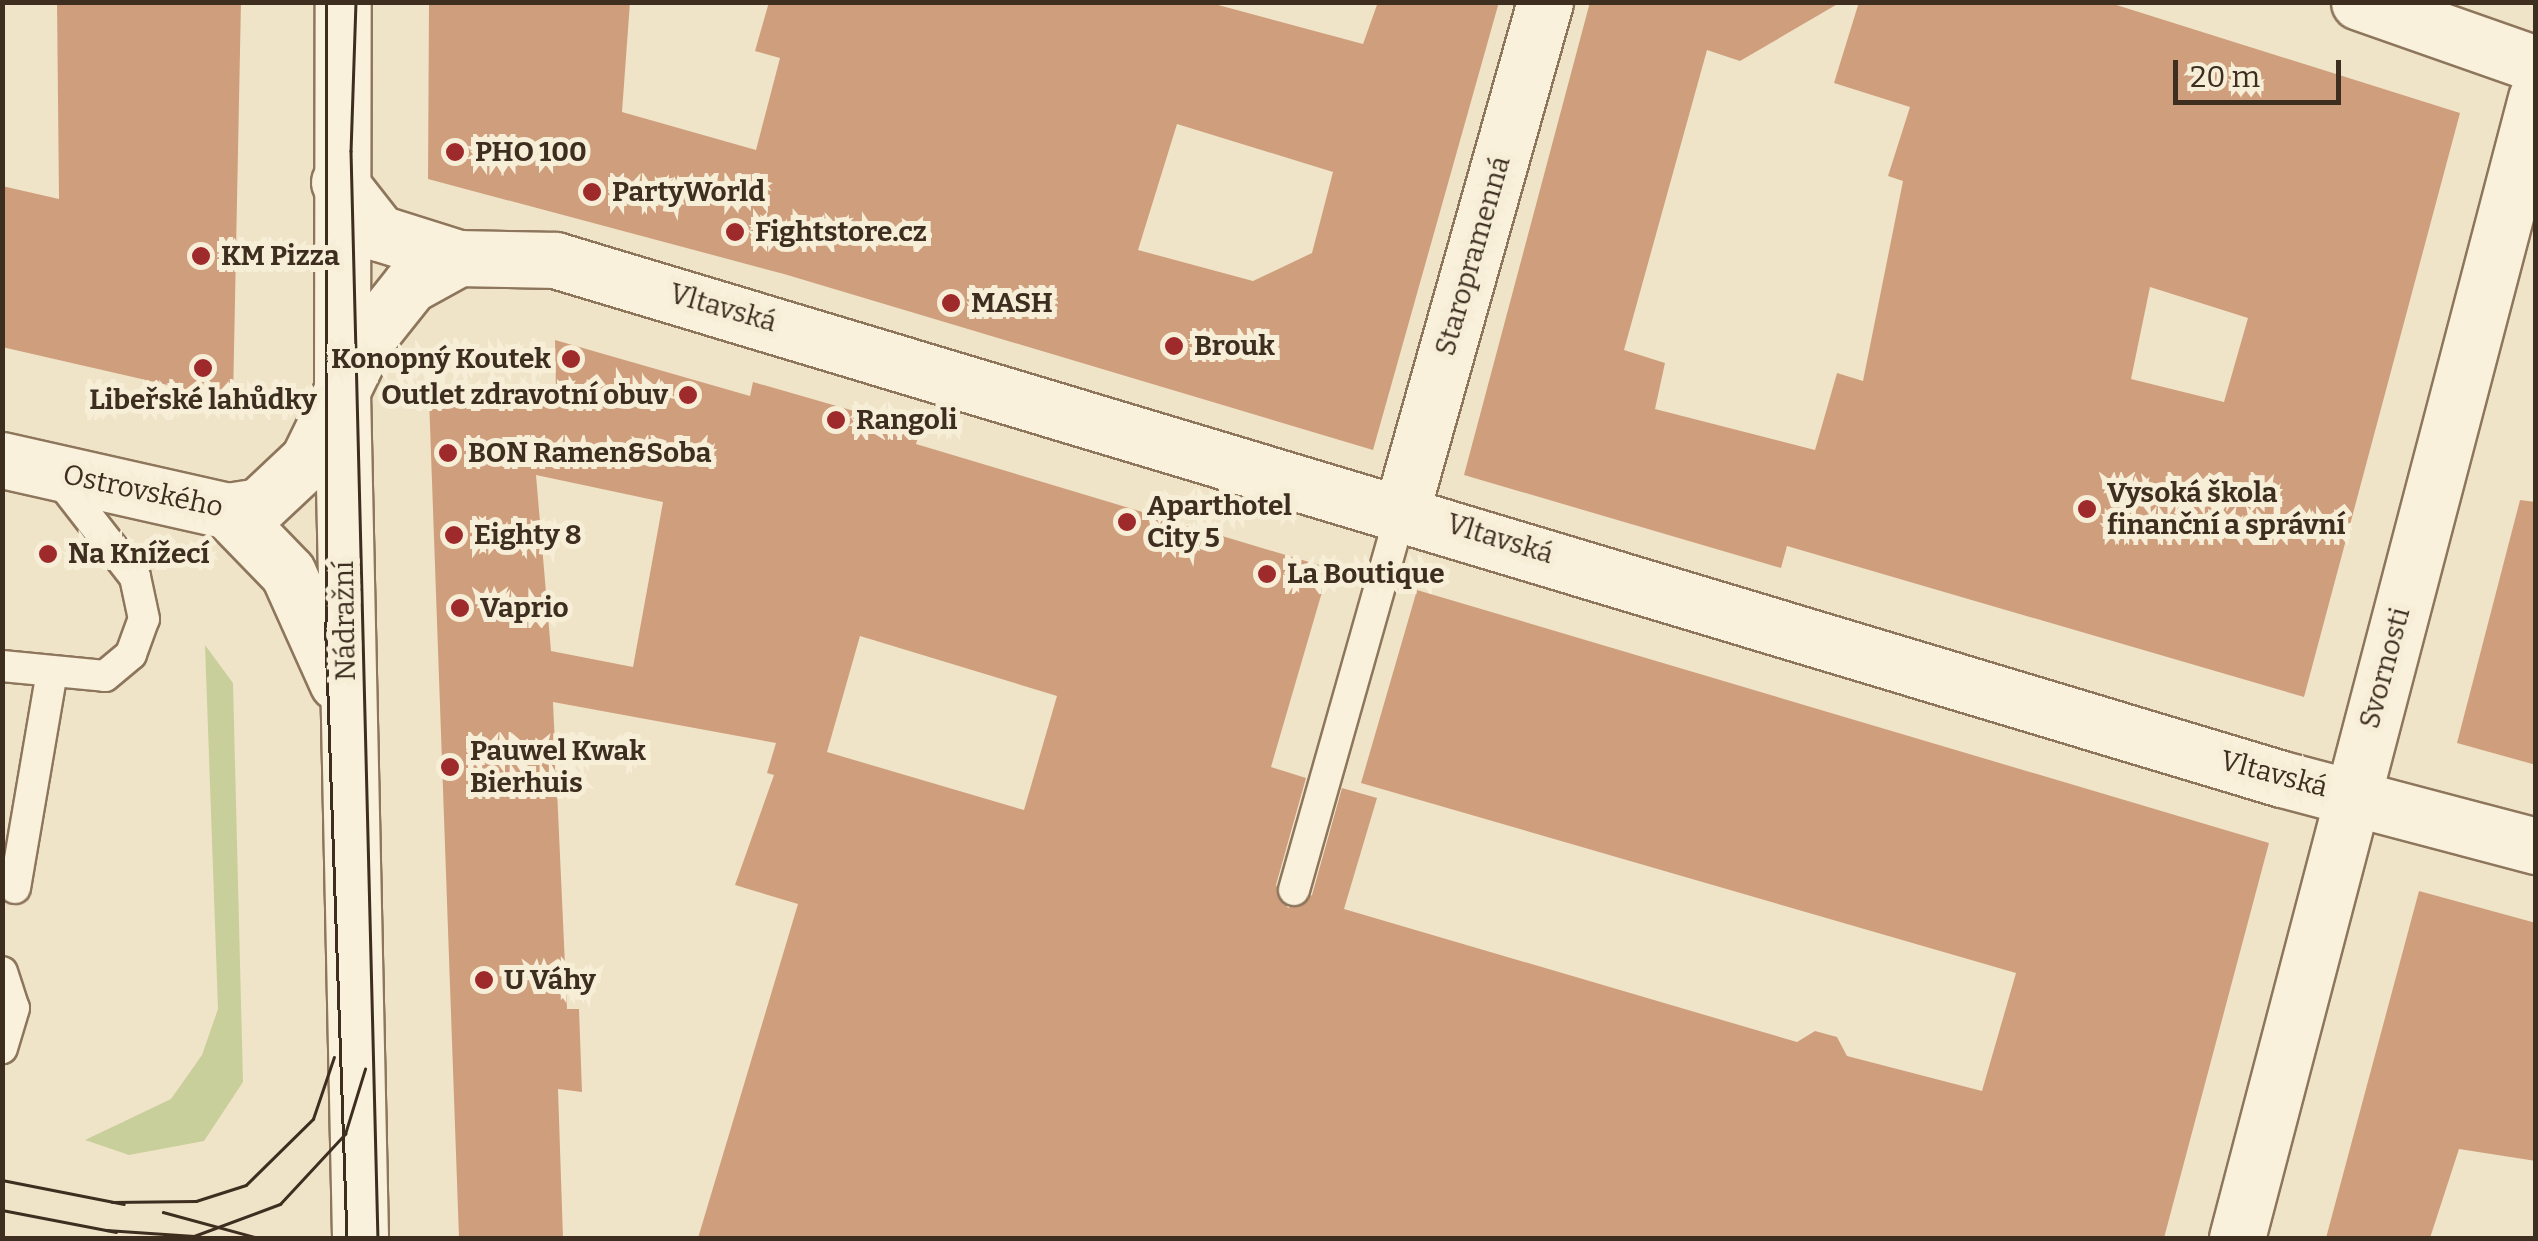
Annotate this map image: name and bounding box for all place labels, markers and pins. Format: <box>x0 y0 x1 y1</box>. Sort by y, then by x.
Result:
place label: PHO 100 <box>475 135 587 169</box>
marker: PHO 100 <box>444 141 466 163</box>
place label: PartyWorld <box>612 175 765 209</box>
marker: PartyWorld <box>581 181 603 203</box>
place label: Fightstore.cz <box>755 215 927 249</box>
marker: Fightstore.cz <box>724 221 746 243</box>
place label: KM Pizza <box>221 239 340 273</box>
marker: KM Pizza <box>190 245 212 267</box>
place label: MASH <box>971 286 1053 320</box>
marker: MASH <box>940 292 962 314</box>
place label: Brouk <box>1194 329 1275 363</box>
marker: Brouk <box>1163 335 1185 357</box>
place label: Konopný Koutek <box>331 342 551 376</box>
marker: Konopný Koutek <box>560 348 582 370</box>
marker: Libeřské lahůdky <box>192 357 214 379</box>
place label: Outlet zdravotní obuv <box>381 378 668 412</box>
place label: Libeřské lahůdky <box>89 383 317 417</box>
marker: Outlet zdravotní obuv <box>677 384 699 406</box>
place label: Rangoli <box>856 403 958 437</box>
marker: Rangoli <box>825 409 847 431</box>
place label: BON Ramen&Soba <box>468 436 711 470</box>
marker: BON Ramen&Soba <box>437 442 459 464</box>
place label: Vysoká škola finanční a správní <box>2107 476 2345 542</box>
place label: Aparthotel City 5 <box>1147 489 1292 555</box>
marker: Vysoká škola finanční a správní <box>2076 498 2098 520</box>
marker: Aparthotel City 5 <box>1116 511 1138 533</box>
place label: Eighty 8 <box>474 518 582 552</box>
marker: Eighty 8 <box>443 524 465 546</box>
place label: Na Knížecí <box>68 537 209 571</box>
marker: Na Knížecí <box>37 543 59 565</box>
place label: La Boutique <box>1287 557 1445 591</box>
marker: La Boutique <box>1256 563 1278 585</box>
place label: Vaprio <box>480 591 569 625</box>
marker: Vaprio <box>449 597 471 619</box>
place label: Pauwel Kwak Bierhuis <box>470 734 646 800</box>
marker: Pauwel Kwak Bierhuis <box>439 756 461 778</box>
place label: U Váhy <box>504 963 596 997</box>
marker: U Váhy <box>473 969 495 991</box>

